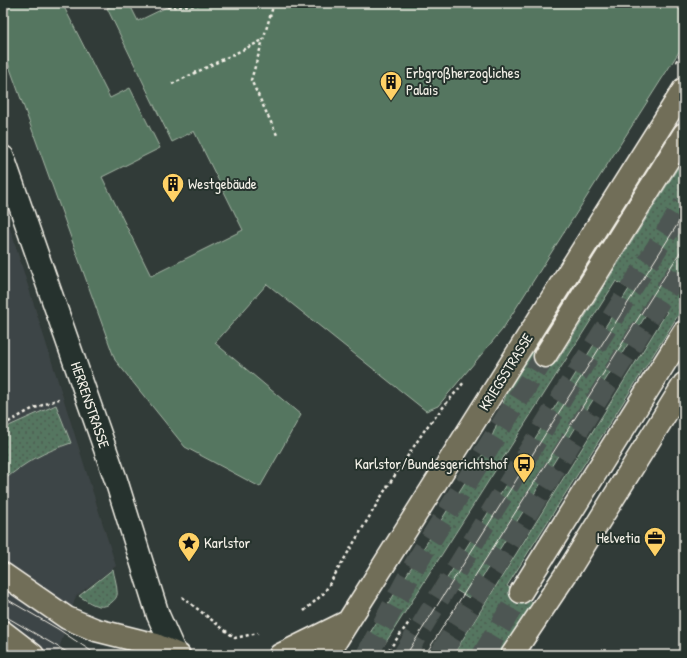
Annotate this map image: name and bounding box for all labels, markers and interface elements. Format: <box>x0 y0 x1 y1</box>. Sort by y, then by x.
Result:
place label: Erbgroßherzogliches Palais <box>406 62 520 100</box>
building icon: Erbgroßherzogliches Palais <box>378 69 404 102</box>
building icon: Westgebäude <box>160 171 186 204</box>
place label: Westgebäude <box>188 173 257 194</box>
street label: KRIEGSSTRASSE <box>474 329 538 414</box>
street label: HERRENSTRASSE <box>66 359 115 451</box>
bus stop icon: Karlstor/Bundesgerichtshof <box>511 451 537 484</box>
place label: Karlstor/Bundesgerichtshof <box>355 453 509 474</box>
office icon: Helvetia <box>642 525 668 558</box>
place label: Helvetia <box>597 527 640 548</box>
place icon: Karlstor <box>176 530 202 563</box>
place label: Karlstor <box>204 532 250 553</box>

